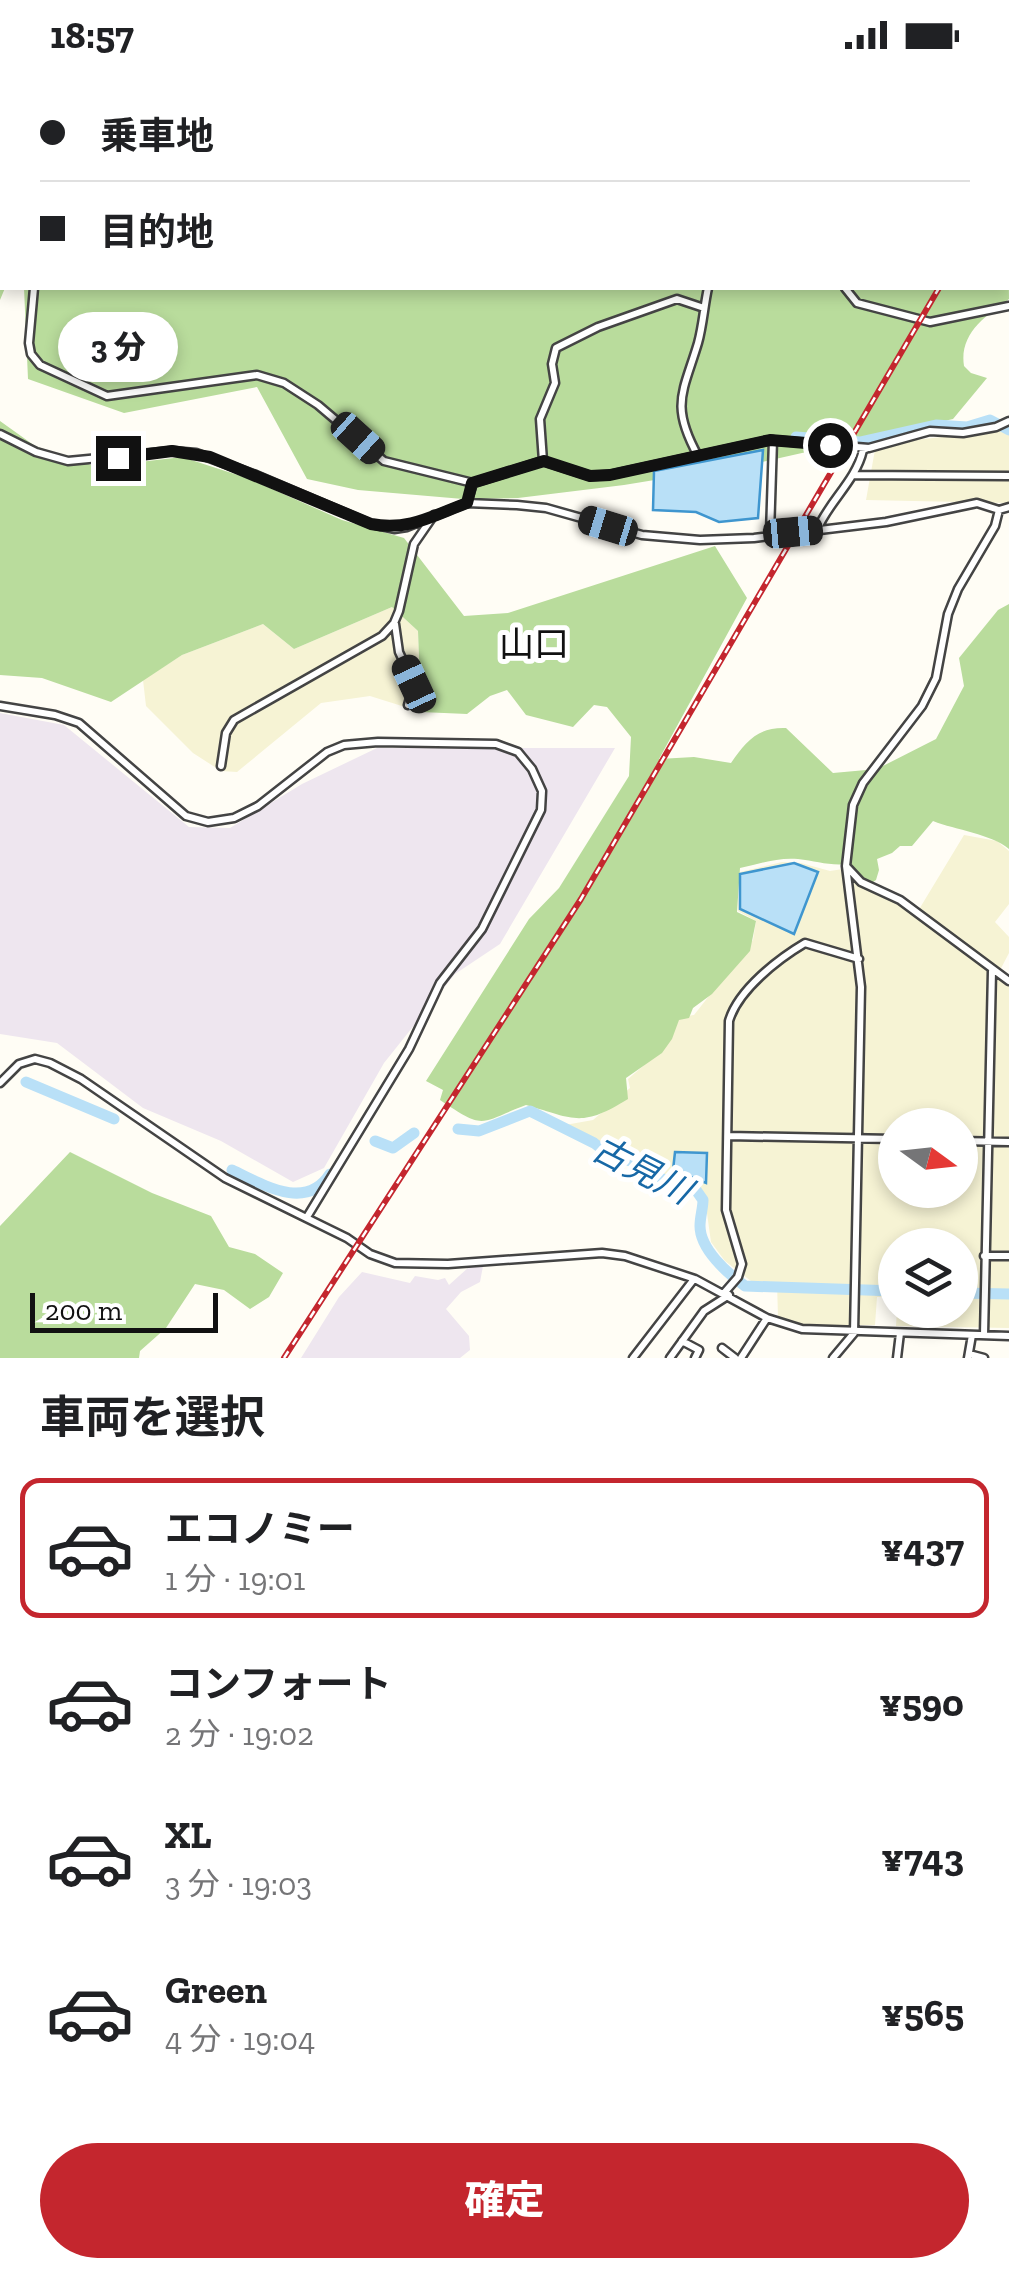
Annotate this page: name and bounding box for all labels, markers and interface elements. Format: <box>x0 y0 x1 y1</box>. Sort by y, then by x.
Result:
text: 18:57 <box>50 12 134 58</box>
text: 乗車地 <box>100 113 214 159</box>
text: 目的地 <box>100 209 214 255</box>
callout: 3 分 <box>58 313 178 383</box>
text: 3 分 <box>90 328 146 366</box>
car <box>326 407 390 469</box>
route start <box>808 423 853 468</box>
route end <box>96 436 141 481</box>
car <box>575 503 641 549</box>
car <box>762 514 824 550</box>
district label: 山口 <box>499 623 569 665</box>
car <box>388 650 440 718</box>
north arrow <box>878 1108 978 1208</box>
map controls <box>878 1108 978 1328</box>
water label: 古見川 <box>586 1127 702 1214</box>
button: layers <box>878 1228 978 1328</box>
scale bar <box>30 1288 218 1332</box>
text: 200 m <box>45 1294 122 1327</box>
text: 車両を選択 <box>40 1391 265 1445</box>
icon: car <box>45 1503 135 1593</box>
text: エコノミー <box>165 1506 355 1552</box>
text: ¥437 <box>881 1525 964 1571</box>
text: 1 分 · 19:01 <box>165 1560 305 1598</box>
icon: car <box>45 1658 135 1748</box>
text: コンフォート <box>165 1661 392 1707</box>
text: ¥590 <box>879 1680 964 1726</box>
text: 2 分 · 19:02 <box>165 1715 314 1753</box>
text: XL <box>165 1812 212 1858</box>
icon: car <box>45 1813 135 1903</box>
text: ¥743 <box>881 1835 964 1881</box>
text: 3 分 · 19:03 <box>165 1865 312 1903</box>
text: Green <box>165 1967 267 2013</box>
icon: car <box>45 1968 135 2058</box>
text: ¥565 <box>881 1990 964 2036</box>
text: 4 分 · 19:04 <box>165 2020 315 2058</box>
button: 確定 <box>40 2143 969 2258</box>

